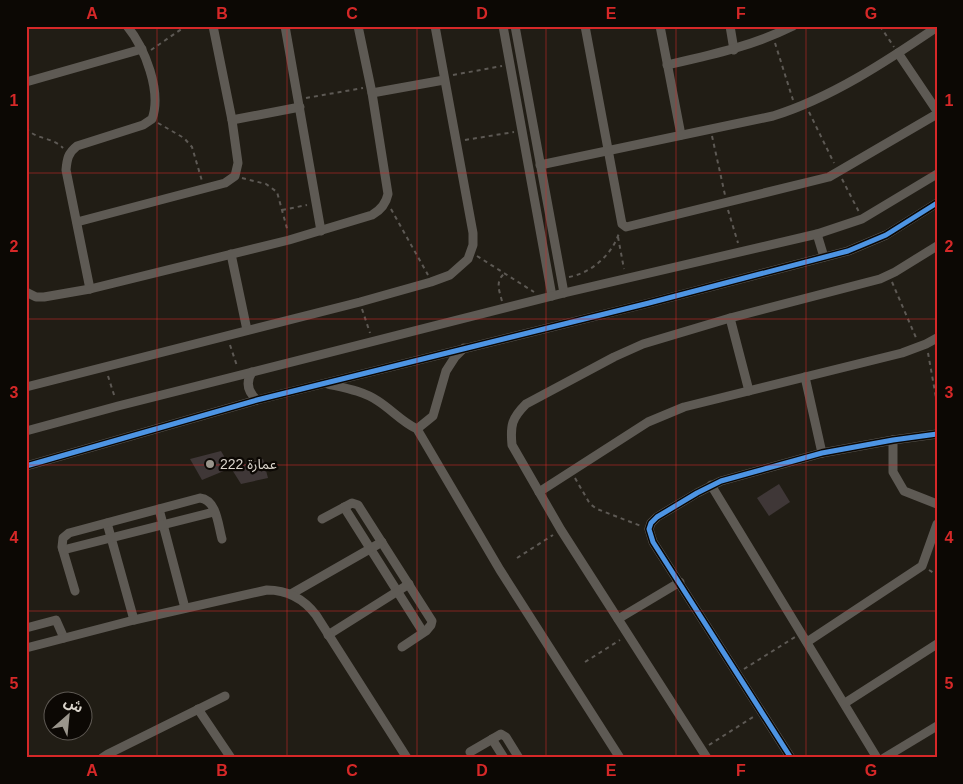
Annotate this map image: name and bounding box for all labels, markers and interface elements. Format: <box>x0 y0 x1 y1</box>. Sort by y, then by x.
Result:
text: A <box>86 5 98 22</box>
text: B <box>216 5 228 22</box>
text: C <box>346 5 358 22</box>
text: D <box>476 5 488 22</box>
text: E <box>606 5 617 22</box>
text: F <box>736 5 746 22</box>
text: G <box>865 5 877 22</box>
text: 1 <box>10 92 19 109</box>
text: 1 <box>945 92 954 109</box>
text: 2 <box>10 238 19 255</box>
text: 2 <box>945 238 954 255</box>
text: 3 <box>10 384 19 401</box>
text: 3 <box>945 384 954 401</box>
place label: عمارة 222 <box>220 456 277 473</box>
marker: عمارة 222 <box>204 458 216 470</box>
text: 4 <box>10 529 19 546</box>
text: 4 <box>945 529 954 546</box>
text: 5 <box>10 675 19 692</box>
text: 5 <box>945 675 954 692</box>
north arrow <box>42 692 92 742</box>
text: ش <box>62 693 86 716</box>
text: A <box>86 762 98 779</box>
text: B <box>216 762 228 779</box>
text: C <box>346 762 358 779</box>
text: D <box>476 762 488 779</box>
text: E <box>606 762 617 779</box>
text: F <box>736 762 746 779</box>
text: G <box>865 762 877 779</box>

